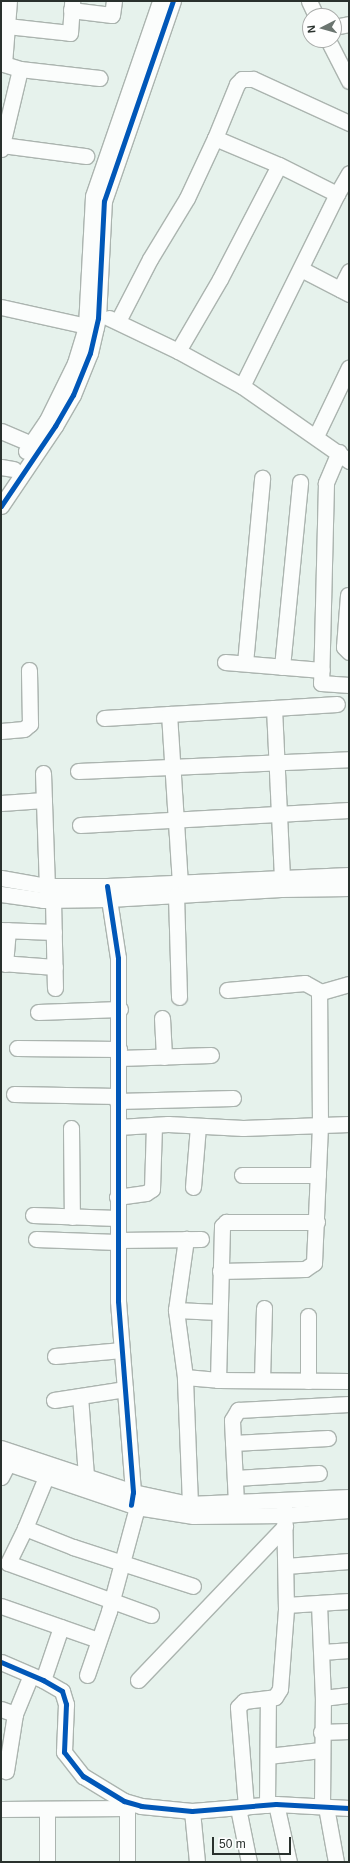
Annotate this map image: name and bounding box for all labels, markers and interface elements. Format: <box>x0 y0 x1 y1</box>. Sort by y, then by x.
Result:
north arrow <box>302 8 342 48</box>
text: N <box>305 25 317 34</box>
scale bar <box>214 1829 293 1855</box>
text: 50 m <box>219 1837 246 1851</box>

